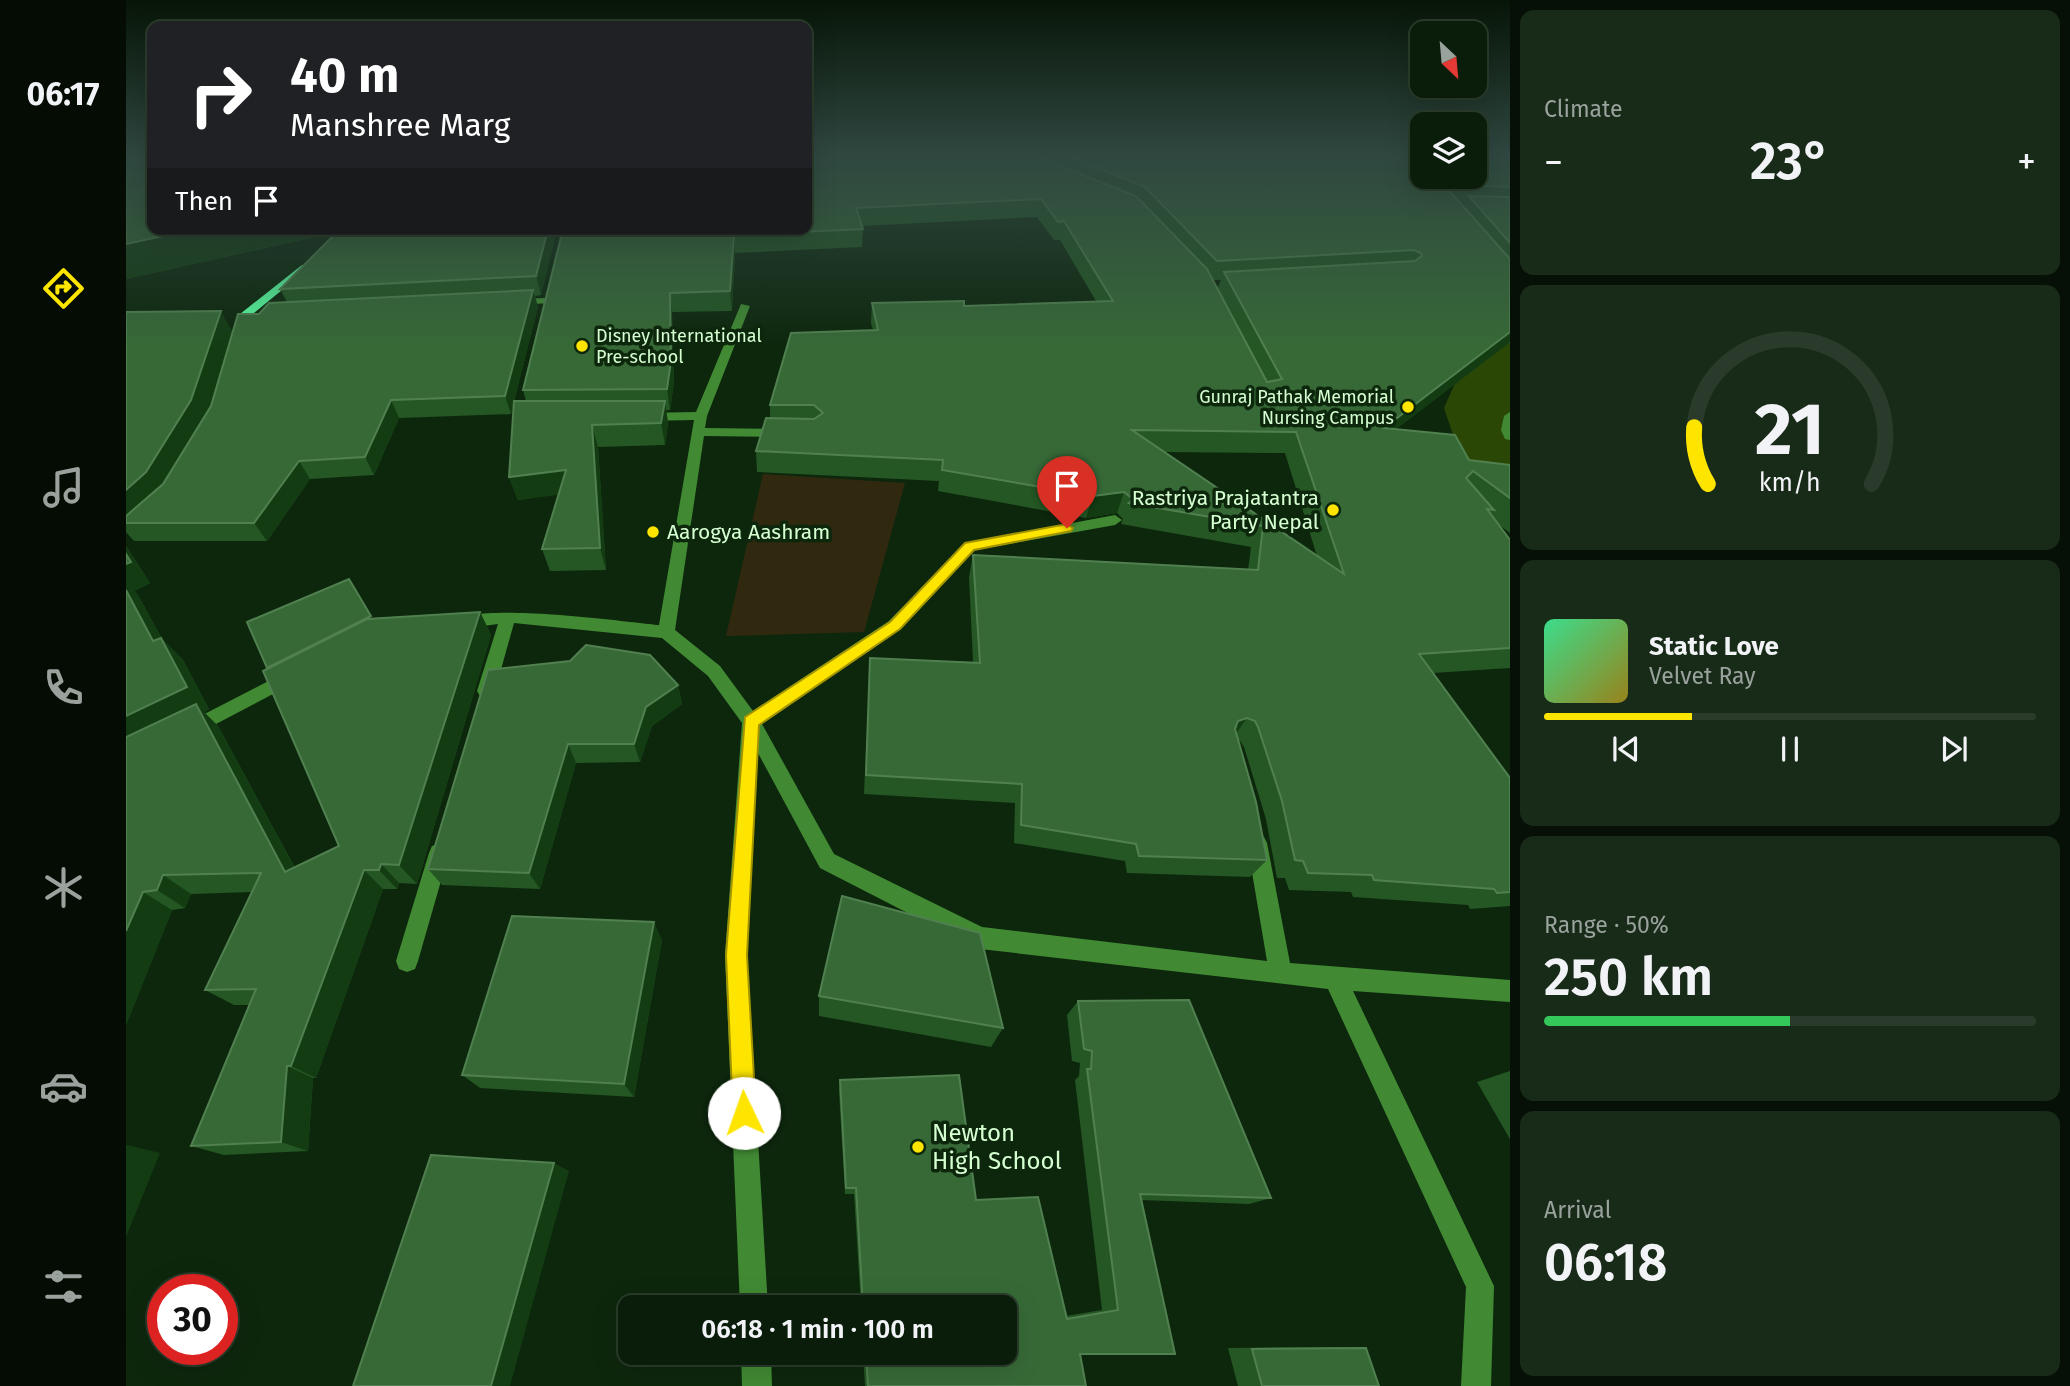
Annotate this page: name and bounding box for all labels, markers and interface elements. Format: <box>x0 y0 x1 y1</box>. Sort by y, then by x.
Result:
north arrow <box>1410 21 1488 98</box>
map controls <box>1410 21 1487 189</box>
text: 40 m <box>290 46 399 105</box>
icon: right <box>175 49 266 140</box>
text: 06:17 <box>26 75 100 113</box>
text: Climate <box>1544 95 1623 123</box>
text: Manshree Marg <box>290 106 510 144</box>
button: layers <box>1410 112 1487 189</box>
text: 23° <box>1750 130 1830 193</box>
text: − <box>1544 139 1563 185</box>
text: + <box>2017 139 2036 185</box>
icon: arrive <box>247 182 285 220</box>
text: Then <box>175 186 233 217</box>
icon: directions <box>39 264 88 313</box>
place label: Disney International Pre-school <box>596 325 762 368</box>
marker: Disney International Pre-school <box>574 338 590 354</box>
place label: Gunraj Pathak Memorial Nursing Campus <box>1199 386 1394 429</box>
text: 21 <box>1755 386 1825 473</box>
marker: Gunraj Pathak Memorial Nursing Campus <box>1400 399 1416 415</box>
pin <box>1037 456 1097 528</box>
icon: music <box>39 463 88 512</box>
icon: arrive <box>1048 467 1086 505</box>
text: km/h <box>1759 468 1821 498</box>
place label: Rastriya Prajatantra Party Nepal <box>1132 485 1319 535</box>
marker: Rastriya Prajatantra Party Nepal <box>1325 502 1341 518</box>
place label: Aarogya Aashram <box>667 519 830 545</box>
marker: Aarogya Aashram <box>645 524 661 540</box>
text: Static Love <box>1649 631 1779 662</box>
text: Velvet Ray <box>1649 662 1756 690</box>
icon: phone <box>39 663 88 712</box>
icon: previous <box>1607 730 1645 768</box>
icon: pause <box>1771 730 1809 768</box>
icon: next <box>1935 730 1973 768</box>
icon: climate <box>39 863 88 912</box>
text: Range · 50% <box>1544 911 1669 939</box>
text: 250 km <box>1544 946 1713 1009</box>
icon: car <box>39 1062 88 1111</box>
position arrow <box>707 1076 781 1150</box>
place label: Newton High School <box>932 1119 1062 1175</box>
marker: Newton High School <box>910 1139 926 1155</box>
text: Arrival <box>1544 1196 1611 1224</box>
text: 06:18 <box>1544 1231 1667 1294</box>
icon: filters <box>39 1262 88 1311</box>
speed limit sign: 30 <box>147 1274 238 1365</box>
text: 06:18 · 1 min · 100 m <box>701 1314 934 1345</box>

